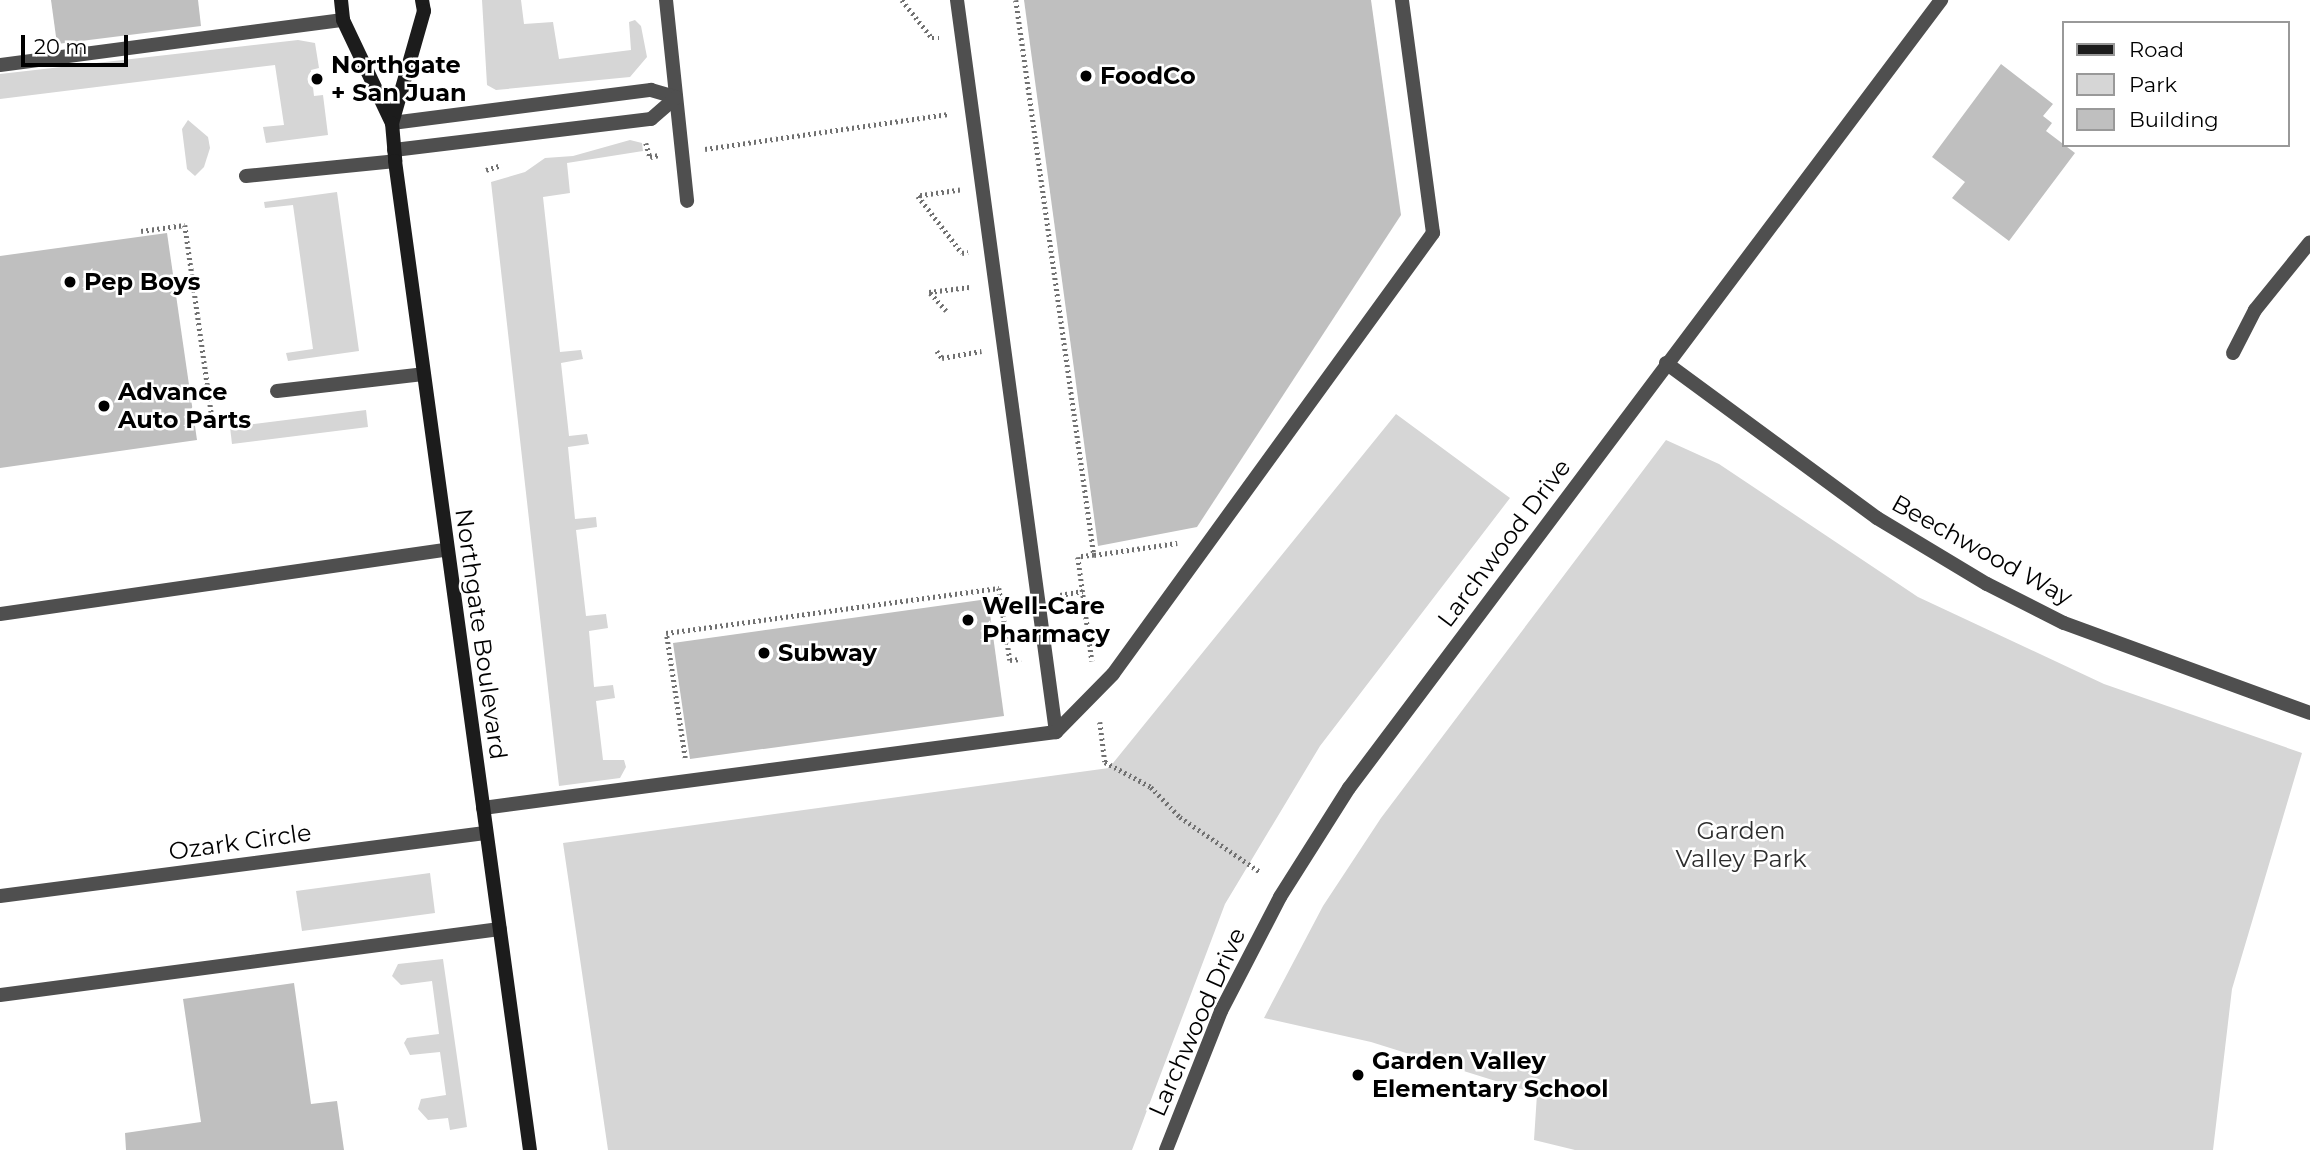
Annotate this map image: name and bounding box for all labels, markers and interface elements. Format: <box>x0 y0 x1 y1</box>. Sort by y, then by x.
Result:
scale bar <box>24 21 131 65</box>
legend <box>2062 21 2289 147</box>
text: 20 m <box>34 34 88 59</box>
text: Road <box>2129 37 2184 62</box>
place label: Northgate + San Juan <box>331 51 467 107</box>
place label: FoodCo <box>1100 62 1196 90</box>
marker: FoodCo <box>1078 68 1094 84</box>
marker: Northgate + San Juan <box>309 71 325 87</box>
text: Park <box>2129 72 2177 97</box>
text: Building <box>2129 107 2219 132</box>
place label: Pep Boys <box>84 268 200 296</box>
marker: Pep Boys <box>62 274 78 290</box>
place label: Advance Auto Parts <box>118 378 251 434</box>
marker: Advance Auto Parts <box>96 398 112 414</box>
street label: Larchwood Drive <box>1431 453 1577 633</box>
street label: Beechwood Way <box>1887 488 2077 612</box>
street label: Northgate Boulevard <box>449 506 513 762</box>
place label: Well-Care Pharmacy <box>982 592 1110 648</box>
marker: Well-Care Pharmacy <box>960 612 976 628</box>
place label: Subway <box>778 639 877 667</box>
marker: Subway <box>756 645 772 661</box>
park label: Garden Valley Park <box>1676 817 1806 873</box>
street label: Ozark Circle <box>167 818 313 866</box>
street label: Larchwood Drive <box>1143 923 1251 1121</box>
place label: Garden Valley Elementary School <box>1372 1047 1609 1103</box>
marker: Garden Valley Elementary School <box>1350 1067 1366 1083</box>

